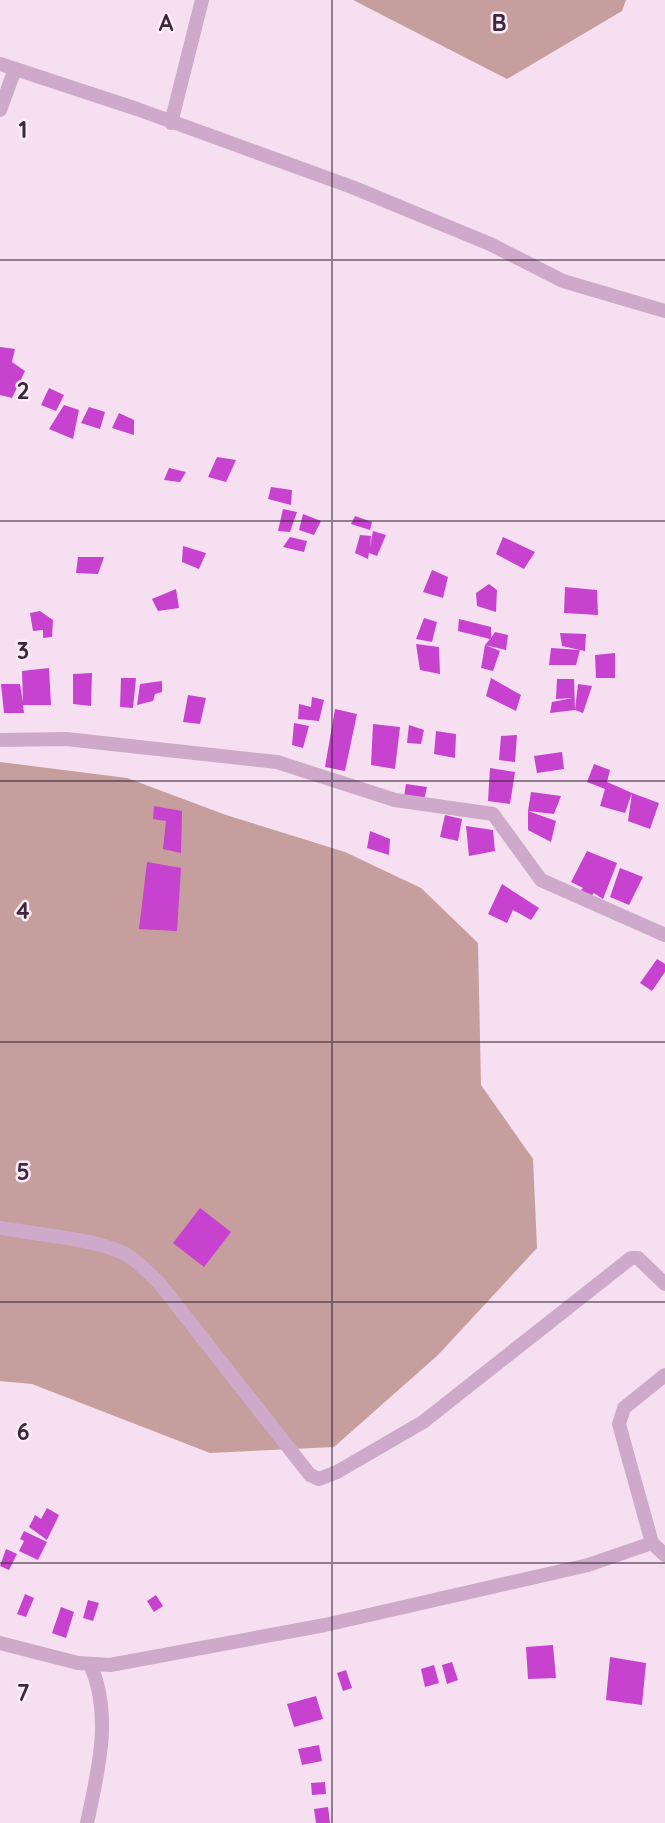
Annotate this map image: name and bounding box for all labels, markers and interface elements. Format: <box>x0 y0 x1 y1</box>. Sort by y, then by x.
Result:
text: A <box>159 8 174 37</box>
text: B <box>491 8 507 37</box>
text: 1 <box>19 115 27 144</box>
text: 2 <box>16 376 30 405</box>
text: 3 <box>17 636 29 665</box>
text: 4 <box>16 896 30 925</box>
text: 5 <box>16 1157 30 1186</box>
text: 6 <box>17 1417 29 1446</box>
text: 7 <box>17 1678 30 1707</box>

